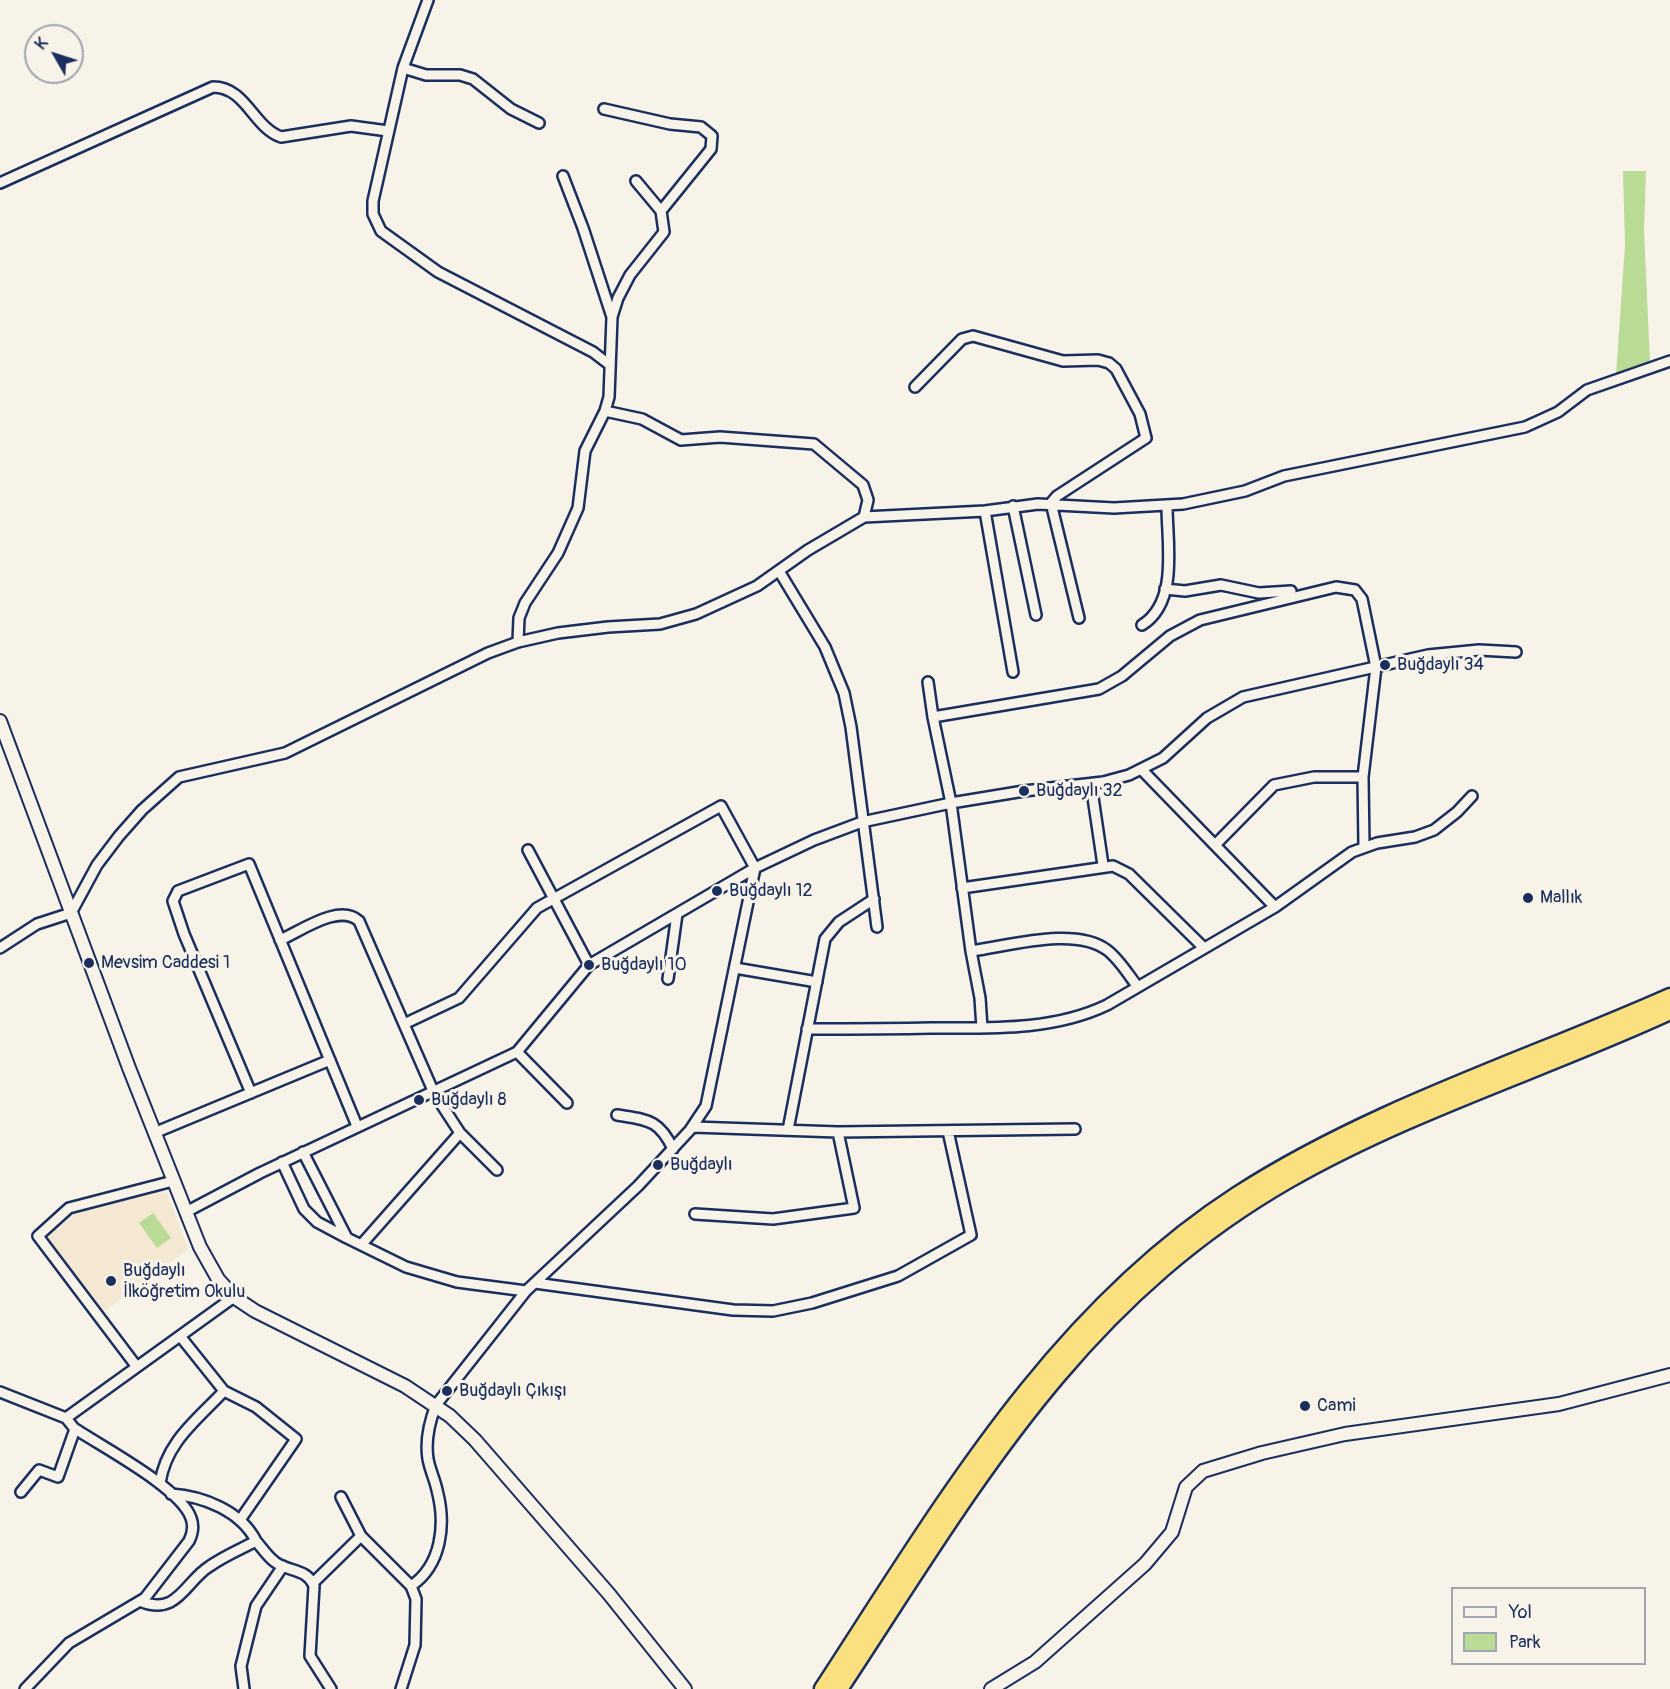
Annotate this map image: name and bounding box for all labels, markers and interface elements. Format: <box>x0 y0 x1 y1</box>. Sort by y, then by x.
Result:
north arrow <box>24 24 84 84</box>
text: K <box>31 34 52 54</box>
place label: Buğdaylı 34 <box>1397 654 1484 676</box>
marker: Buğdaylı 34 <box>1378 658 1392 672</box>
place label: Buğdaylı 32 <box>1036 780 1123 802</box>
marker: Buğdaylı 32 <box>1017 784 1031 798</box>
place label: Buğdaylı 12 <box>729 880 813 902</box>
marker: Buğdaylı 12 <box>710 884 724 898</box>
place label: Mallık <box>1540 887 1582 909</box>
marker: Mallık <box>1521 891 1535 905</box>
place label: Mevsim Caddesi 1 <box>101 952 230 974</box>
place label: Buğdaylı 10 <box>601 954 687 976</box>
marker: Mevsim Caddesi 1 <box>82 956 96 970</box>
marker: Buğdaylı 10 <box>582 958 596 972</box>
place label: Buğdaylı 8 <box>431 1089 507 1111</box>
marker: Buğdaylı 8 <box>412 1093 426 1107</box>
place label: Buğdaylı <box>670 1154 733 1176</box>
marker: Buğdaylı <box>651 1158 665 1172</box>
place label: Buğdaylı İlköğretim Okulu <box>123 1260 245 1302</box>
marker: Buğdaylı İlköğretim Okulu <box>104 1274 118 1288</box>
place label: Buğdaylı Çıkışı <box>459 1380 567 1402</box>
marker: Buğdaylı Çıkışı <box>440 1384 454 1398</box>
place label: Cami <box>1317 1395 1356 1417</box>
marker: Cami <box>1298 1399 1312 1413</box>
legend <box>1451 1587 1646 1665</box>
text: Yol <box>1509 1601 1532 1624</box>
text: Park <box>1509 1631 1541 1654</box>

